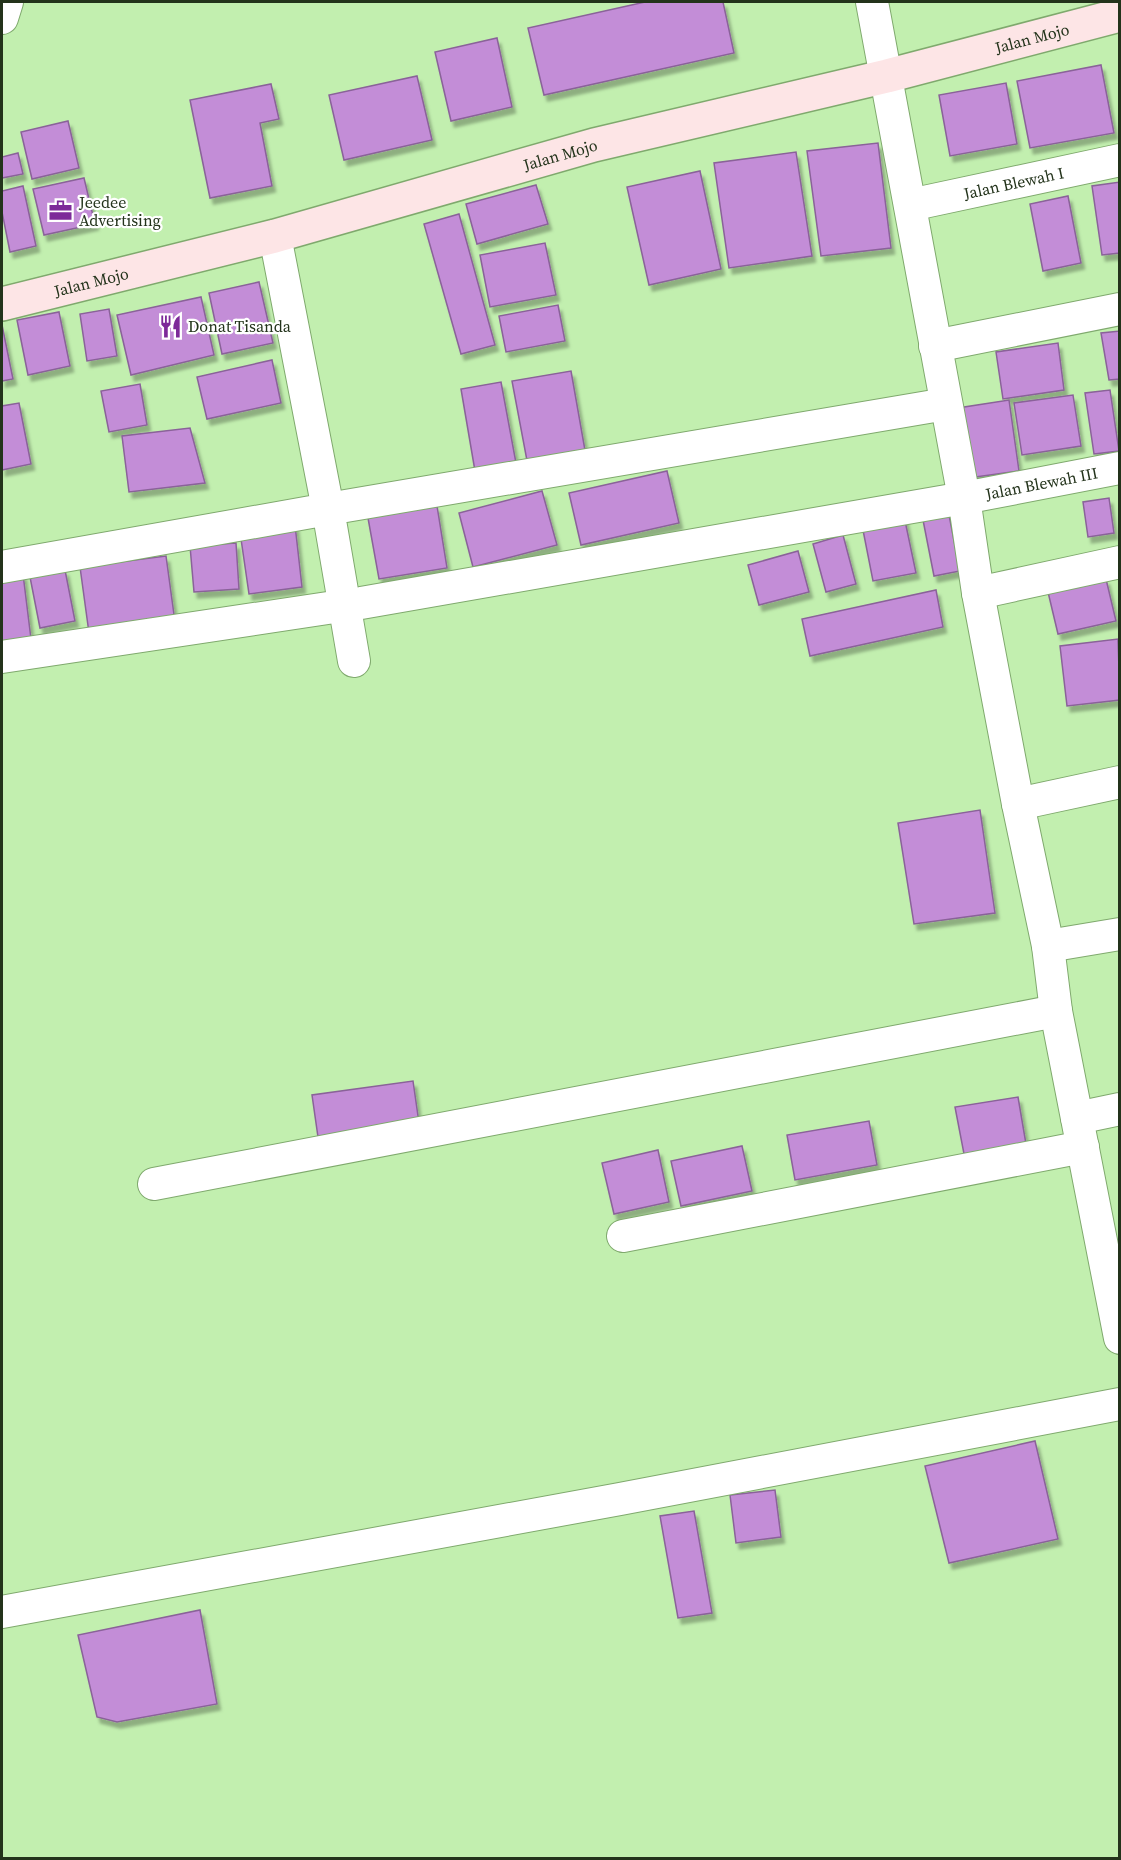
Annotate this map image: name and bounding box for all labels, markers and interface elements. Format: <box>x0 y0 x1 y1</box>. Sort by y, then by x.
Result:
street label: Jalan Mojo <box>992 18 1072 59</box>
street label: Jalan Mojo <box>520 134 600 176</box>
street label: Jalan Blewah I <box>961 161 1066 204</box>
place label: Jeedee Advertising <box>78 191 161 231</box>
office icon: Jeedee Advertising <box>48 198 74 224</box>
street label: Jalan Mojo <box>51 262 131 302</box>
restaurant icon: Donat Tisanda <box>157 313 183 339</box>
place label: Donat Tisanda <box>188 315 292 337</box>
street label: Jalan Blewah III <box>983 462 1100 505</box>

